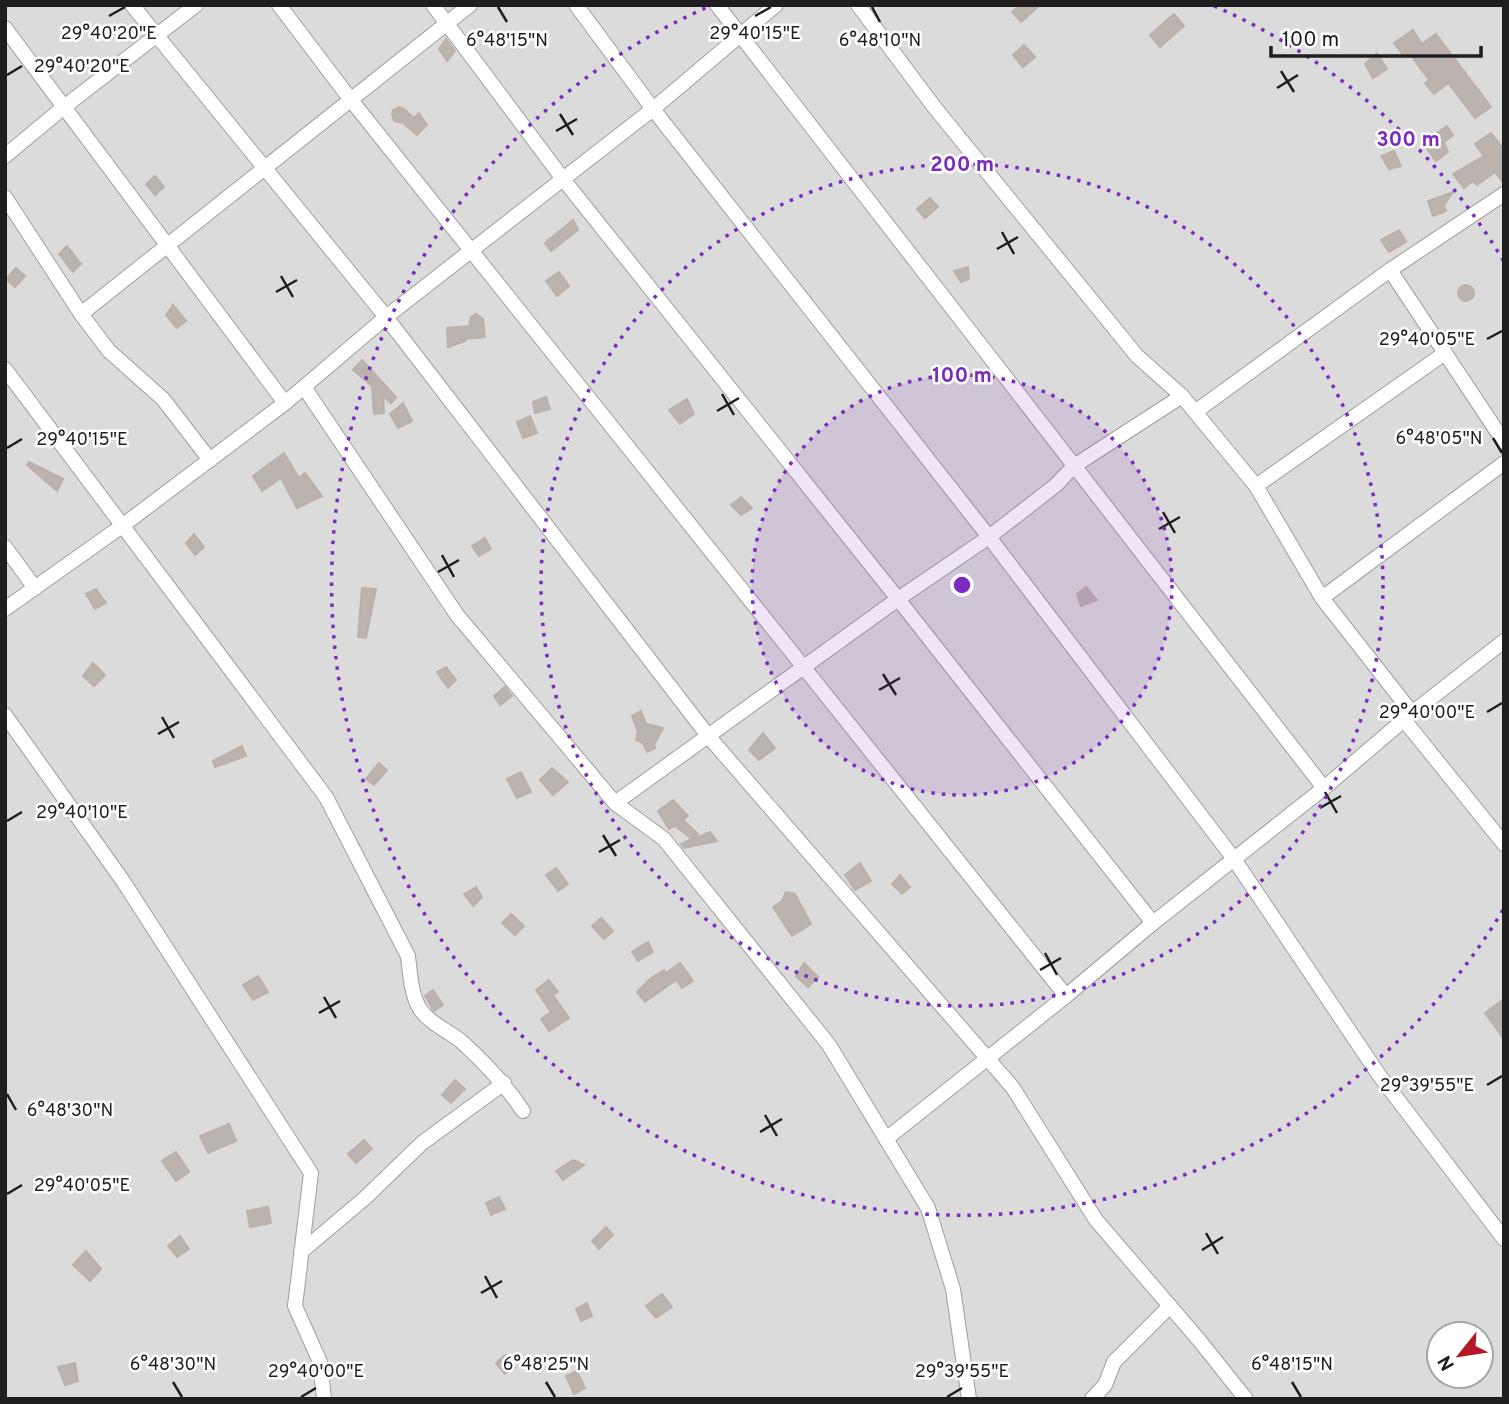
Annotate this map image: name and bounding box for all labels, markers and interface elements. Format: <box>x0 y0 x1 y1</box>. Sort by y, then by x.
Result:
scale bar <box>1271 14 1481 58</box>
text: 29°40'20"E <box>61 23 157 46</box>
text: 29°40'15"E <box>709 23 801 46</box>
text: 100 m <box>1282 27 1339 54</box>
text: 6°48'15"N <box>466 30 548 53</box>
text: 6°48'10"N <box>839 30 921 53</box>
text: 29°40'20"E <box>34 56 130 79</box>
text: 300 m <box>1376 127 1440 154</box>
text: 200 m <box>930 152 994 179</box>
text: 29°40'05"E <box>1379 329 1475 352</box>
text: 100 m <box>932 363 992 390</box>
text: 6°48'05"N <box>1396 428 1482 451</box>
text: 29°40'15"E <box>36 429 128 452</box>
centre of rings <box>950 573 974 597</box>
text: 29°40'00"E <box>1379 702 1475 725</box>
text: 29°40'10"E <box>36 802 128 825</box>
text: 29°39'55"E <box>1380 1075 1474 1098</box>
text: 6°48'30"N <box>27 1100 113 1123</box>
text: 29°40'05"E <box>34 1175 130 1198</box>
north arrow <box>1425 1320 1495 1390</box>
text: N <box>1433 1351 1461 1374</box>
text: 6°48'30"N <box>130 1354 216 1377</box>
text: 6°48'25"N <box>503 1354 589 1377</box>
text: 6°48'15"N <box>1251 1354 1333 1377</box>
text: 29°40'00"E <box>268 1361 364 1384</box>
text: 29°39'55"E <box>915 1361 1009 1384</box>

